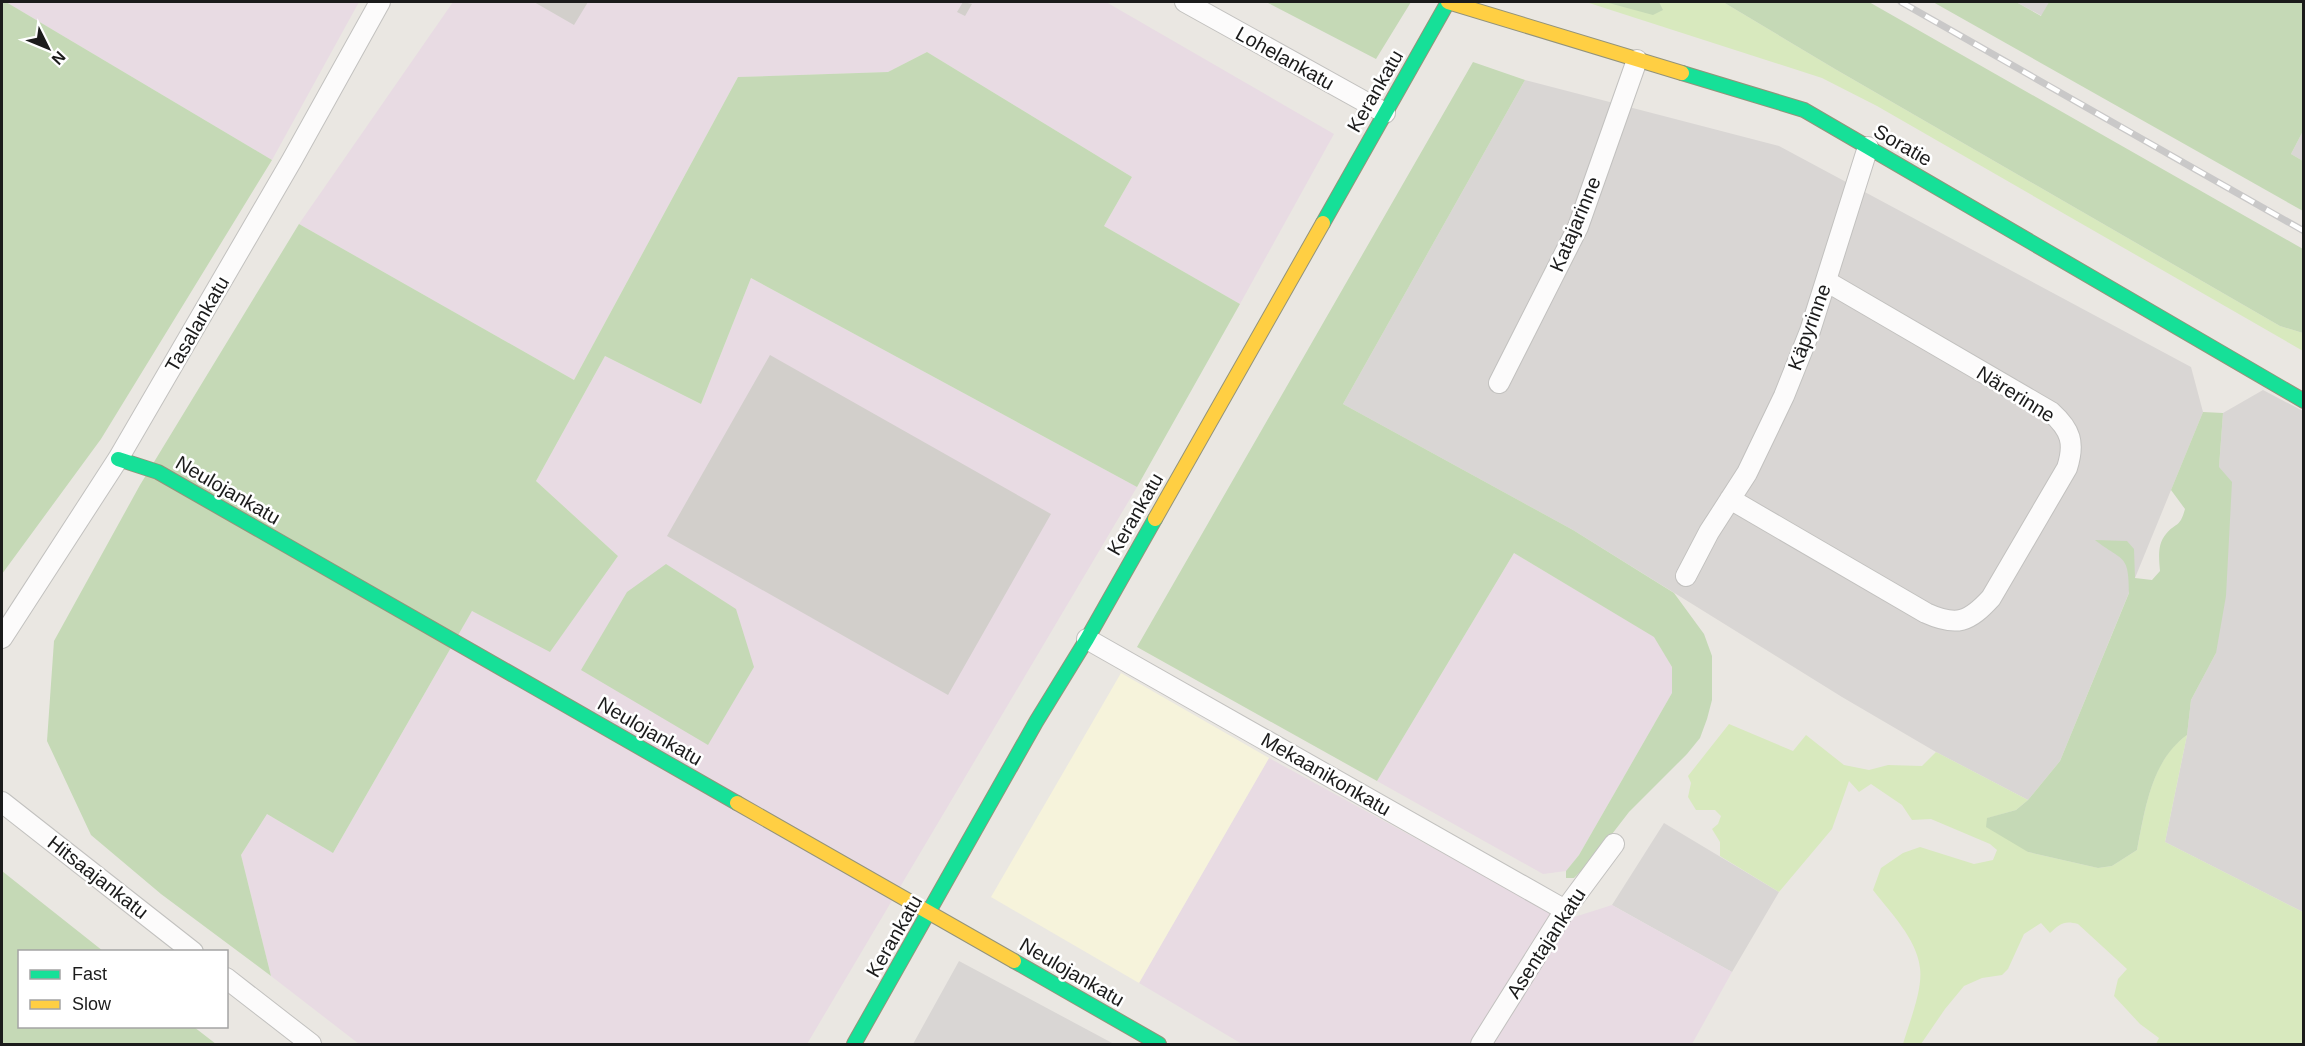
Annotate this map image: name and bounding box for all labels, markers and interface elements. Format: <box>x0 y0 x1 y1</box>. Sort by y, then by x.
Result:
north arrow <box>18 18 78 78</box>
street label: Lohelankatu <box>1232 22 1338 94</box>
street label: Kerankatu <box>1343 46 1407 136</box>
text: N <box>48 48 69 68</box>
street label: Soratie <box>1870 120 1936 170</box>
street label: Katajarinne <box>1545 173 1605 275</box>
street label: Tasalankatu <box>161 272 233 376</box>
street label: Käpyrinne <box>1783 281 1835 373</box>
street label: Närerinne <box>1973 361 2059 427</box>
street label: Neulojankatu <box>172 451 284 529</box>
street label: Kerankatu <box>1103 469 1167 559</box>
street label: Neulojankatu <box>594 692 706 770</box>
street label: Mekaanikonkatu <box>1257 728 1395 820</box>
street label: Hitsaajankatu <box>43 831 153 923</box>
street label: Asentajankatu <box>1502 884 1590 1002</box>
street label: Kerankatu <box>862 891 926 981</box>
street label: Neulojankatu <box>1016 933 1128 1011</box>
legend <box>18 950 228 1028</box>
text: Fast <box>72 964 107 984</box>
text: Slow <box>72 994 112 1014</box>

